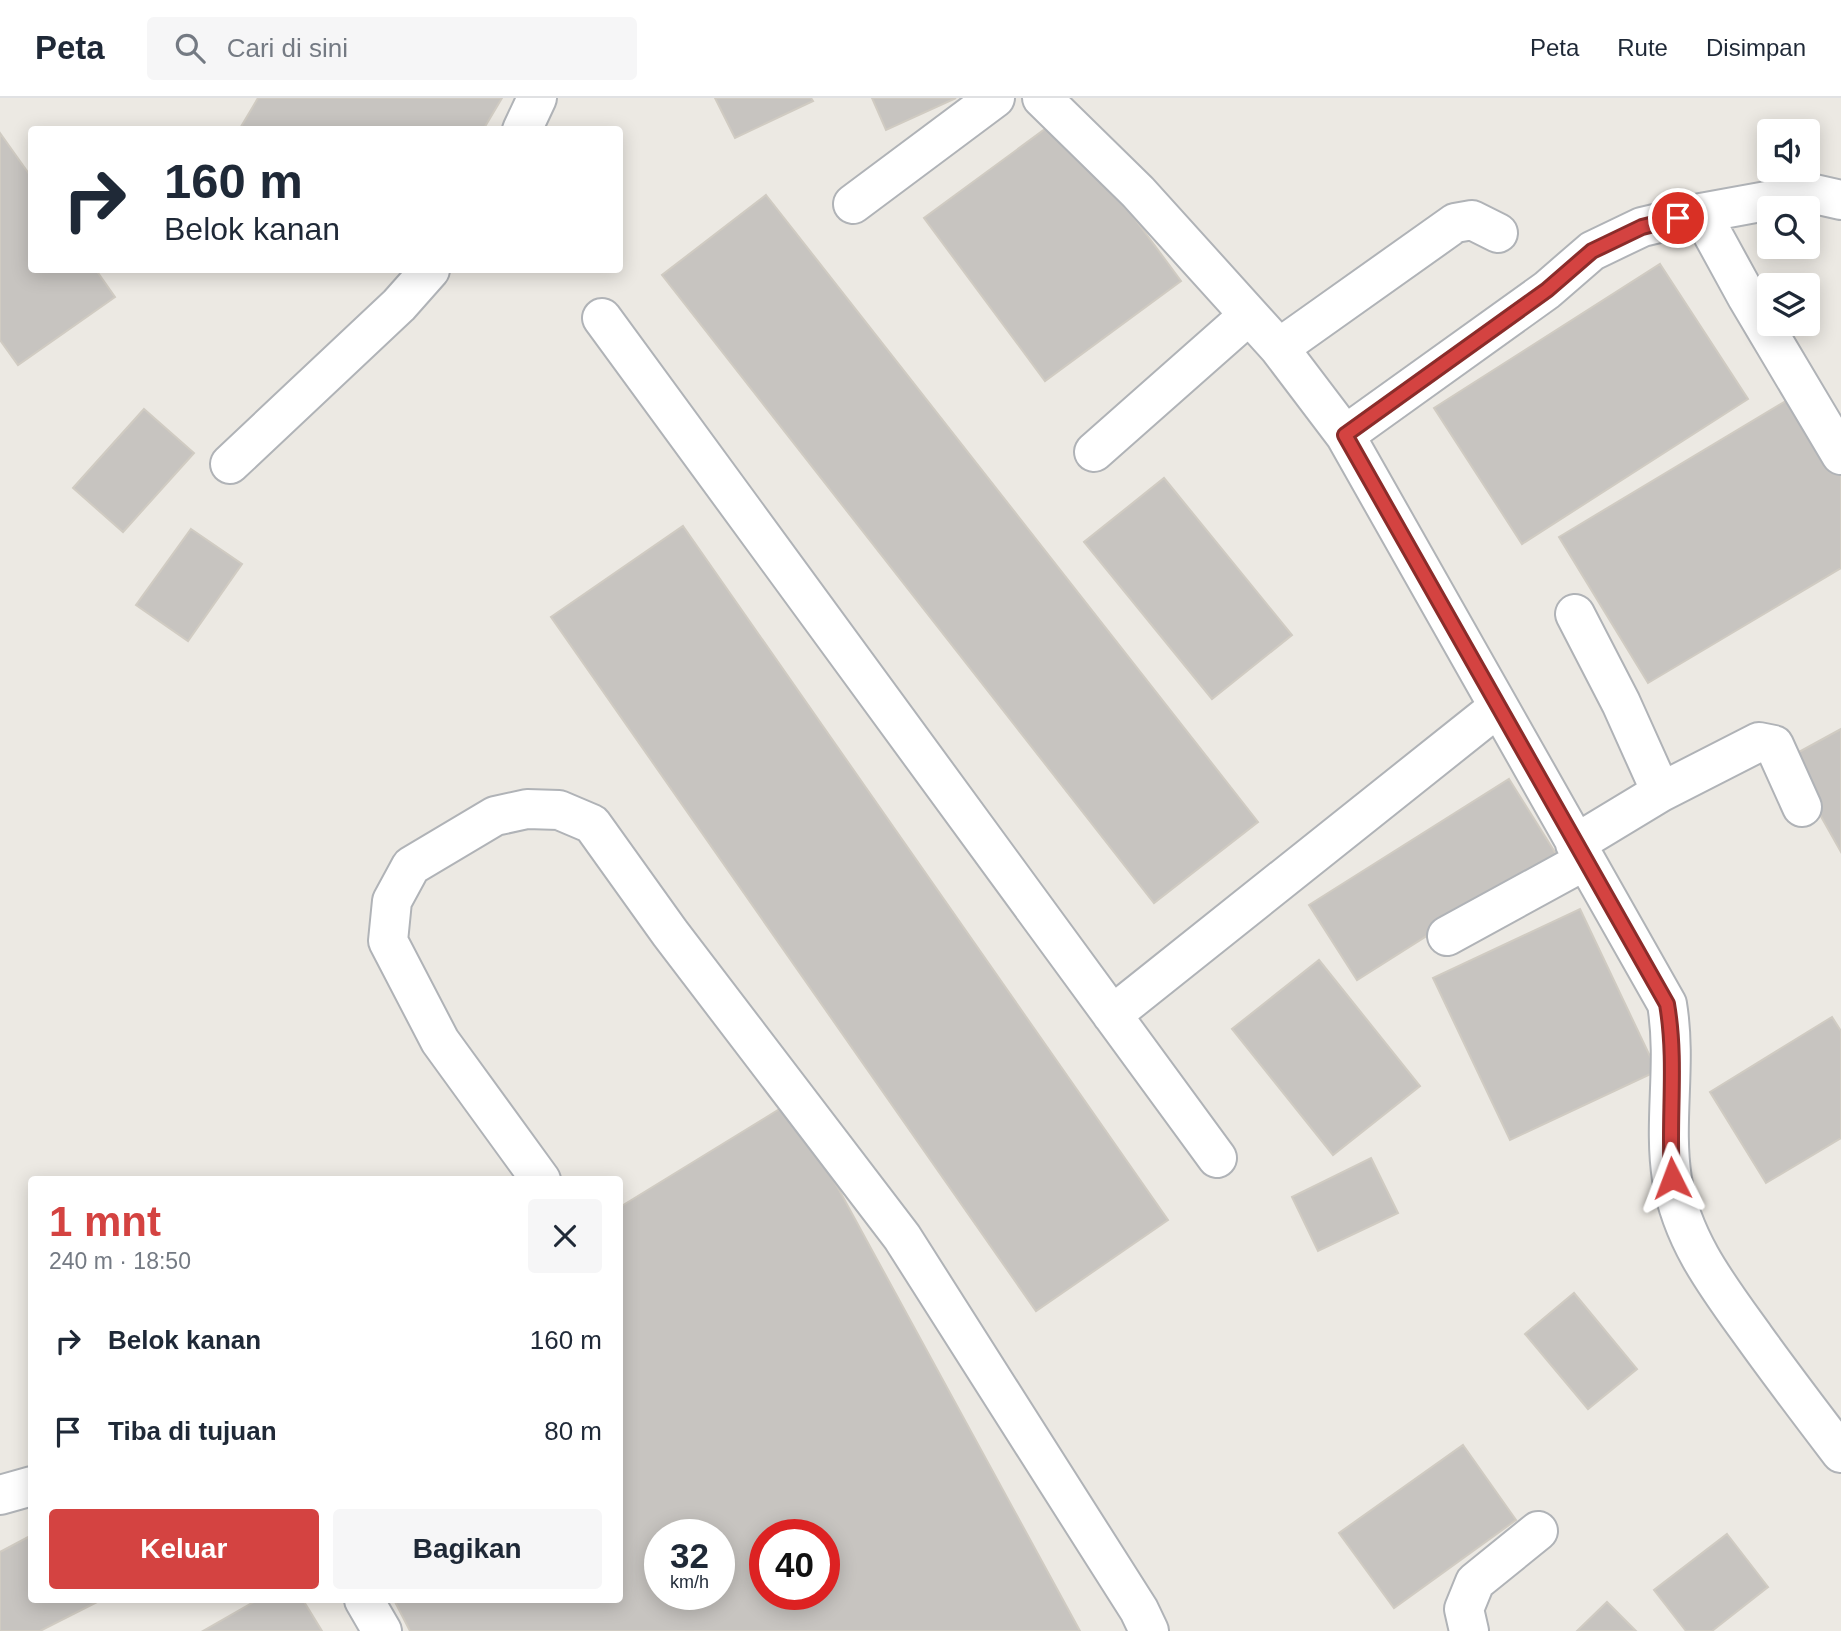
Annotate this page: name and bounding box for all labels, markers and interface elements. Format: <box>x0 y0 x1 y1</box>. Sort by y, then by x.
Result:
search box <box>147 17 637 80</box>
text: Peta <box>35 29 105 66</box>
icon: search <box>171 29 209 67</box>
text: Cari di sini <box>227 33 348 63</box>
text: Peta <box>1530 34 1579 61</box>
text: Rute <box>1617 34 1668 61</box>
text: Disimpan <box>1706 34 1806 61</box>
map controls <box>1757 119 1820 336</box>
button: sound <box>1757 119 1820 182</box>
icon: right <box>49 154 140 245</box>
text: 160 m <box>164 154 303 208</box>
pin <box>1648 188 1708 248</box>
button: search <box>1757 196 1820 259</box>
icon: arrive <box>1659 199 1697 237</box>
text: Belok kanan <box>164 211 340 247</box>
button: layers <box>1757 273 1820 336</box>
position arrow <box>1635 1141 1709 1215</box>
text: 1 mnt <box>49 1198 161 1245</box>
button: close <box>528 1199 602 1273</box>
text: 240 m · 18:50 <box>49 1248 191 1274</box>
icon: right <box>49 1322 87 1360</box>
text: Belok kanan <box>108 1325 261 1355</box>
text: 160 m <box>530 1325 602 1355</box>
icon: arrive <box>49 1413 87 1451</box>
text: Tiba di tujuan <box>108 1416 277 1446</box>
text: 80 m <box>544 1416 602 1446</box>
button: Keluar <box>49 1509 319 1589</box>
button: Bagikan <box>333 1509 602 1589</box>
speed limit sign: 40 <box>749 1519 840 1610</box>
text: 32 <box>670 1536 709 1575</box>
text: km/h <box>670 1572 709 1592</box>

